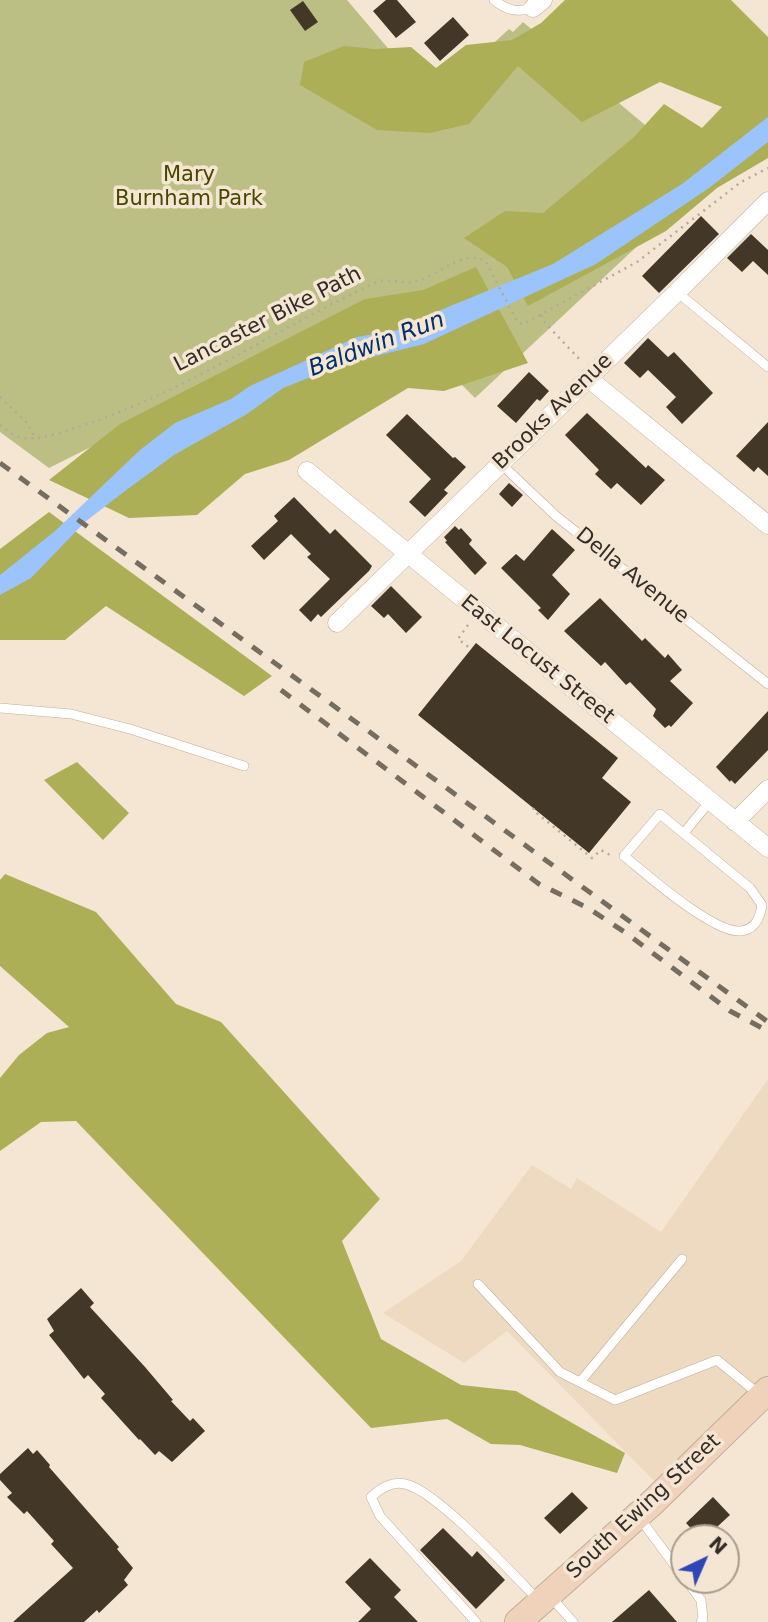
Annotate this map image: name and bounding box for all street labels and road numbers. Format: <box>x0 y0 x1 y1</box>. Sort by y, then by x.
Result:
street label: Lancaster Bike Path <box>170 262 366 378</box>
street label: Brooks Avenue <box>488 349 618 475</box>
street label: Della Avenue <box>570 523 694 629</box>
street label: East Locust Street <box>455 590 619 730</box>
street label: South Ewing Street <box>562 1429 726 1585</box>

